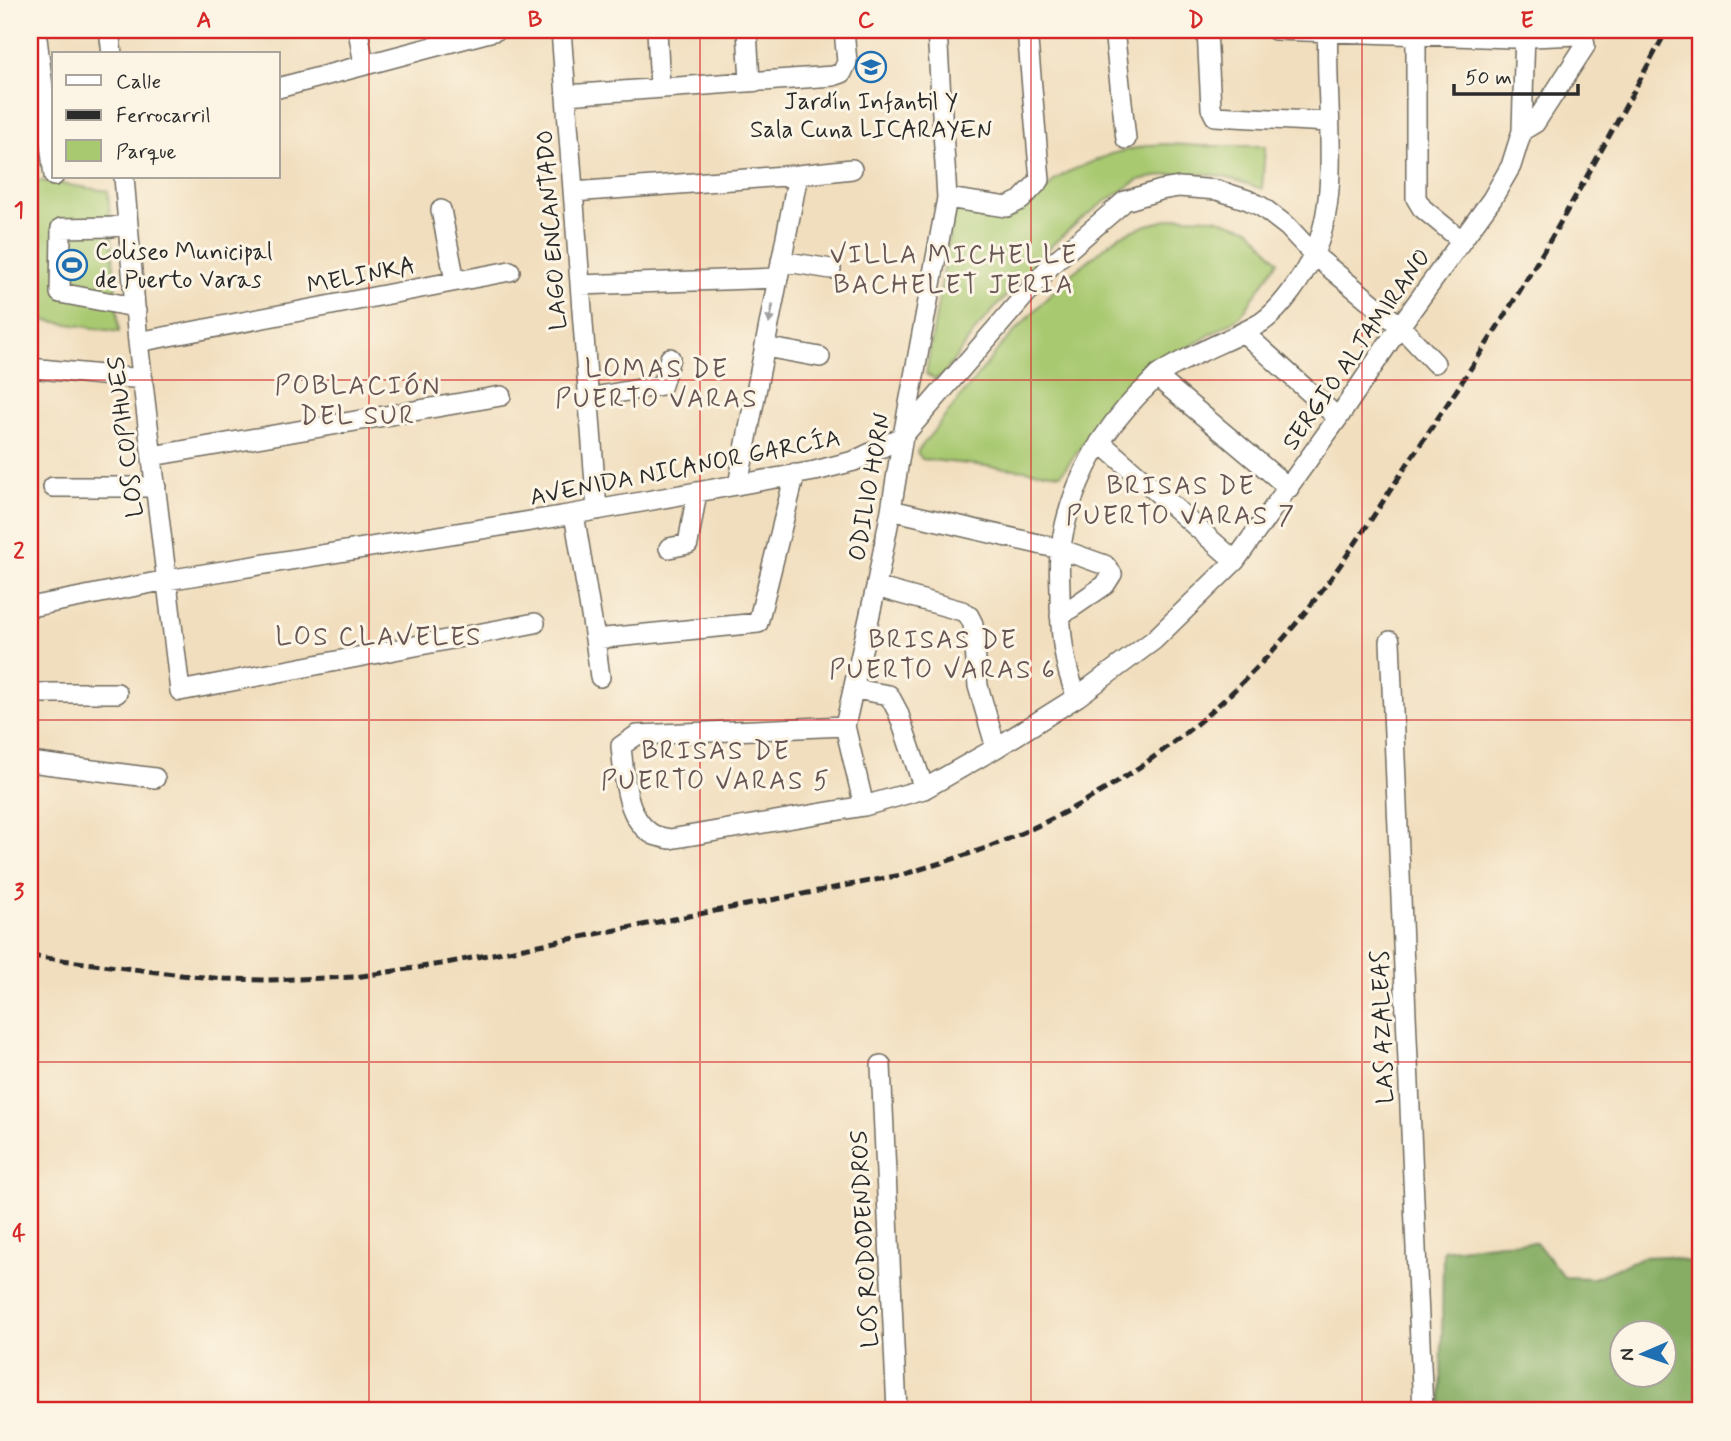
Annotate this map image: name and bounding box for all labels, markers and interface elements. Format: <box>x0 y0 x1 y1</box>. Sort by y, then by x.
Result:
text: A <box>196 6 212 36</box>
text: B <box>528 6 543 36</box>
text: C <box>858 6 875 36</box>
text: D <box>1188 6 1204 36</box>
text: E <box>1520 6 1534 36</box>
school or university icon: Jardín Infantil Y Sala Cuna LICARAYEN <box>854 50 888 84</box>
legend <box>52 52 280 178</box>
scale bar <box>1454 52 1579 96</box>
text: 50 m <box>1465 64 1512 92</box>
text: Calle <box>116 68 161 96</box>
place label: Jardín Infantil Y Sala Cuna LICARAYEN <box>750 87 992 146</box>
text: Ferrocarril <box>116 102 211 130</box>
street label: LAGO ENCANTADO <box>530 129 575 331</box>
text: Parque <box>116 138 177 166</box>
text: 1 <box>14 196 24 226</box>
place label: Coliseo Municipal de Puerto Varas <box>95 237 273 296</box>
district label: VILLA MICHELLE BACHELET JERIA <box>830 239 1078 303</box>
street label: SERGIO ALTAMIRANO <box>1276 243 1438 457</box>
sports icon: Coliseo Municipal de Puerto Varas <box>55 248 89 282</box>
street label: MELINKA <box>305 251 418 302</box>
one-way arrow <box>766 303 777 325</box>
district label: LOMAS DE PUERTO VARAS <box>555 353 759 417</box>
street label: LOS COPIHUES <box>101 355 152 519</box>
district label: POBLACIÓN DEL SUR <box>275 370 441 434</box>
street label: ODILIO HORN <box>842 411 899 563</box>
street label: AVENIDA NICANOR GARCÍA <box>527 422 843 514</box>
district label: BRISAS DE PUERTO VARAS 7 <box>1066 470 1296 534</box>
text: 2 <box>13 537 25 567</box>
district label: LOS CLAVELES <box>276 621 482 655</box>
district label: BRISAS DE PUERTO VARAS 6 <box>829 624 1057 688</box>
district label: BRISAS DE PUERTO VARAS 5 <box>601 735 831 799</box>
text: 3 <box>14 878 25 908</box>
street label: LAS AZALEAS <box>1365 950 1402 1104</box>
street label: LOS RODODENDROS <box>844 1130 887 1348</box>
text: 4 <box>12 1219 26 1249</box>
north arrow <box>1608 1318 1678 1388</box>
text: N <box>1615 1348 1640 1361</box>

